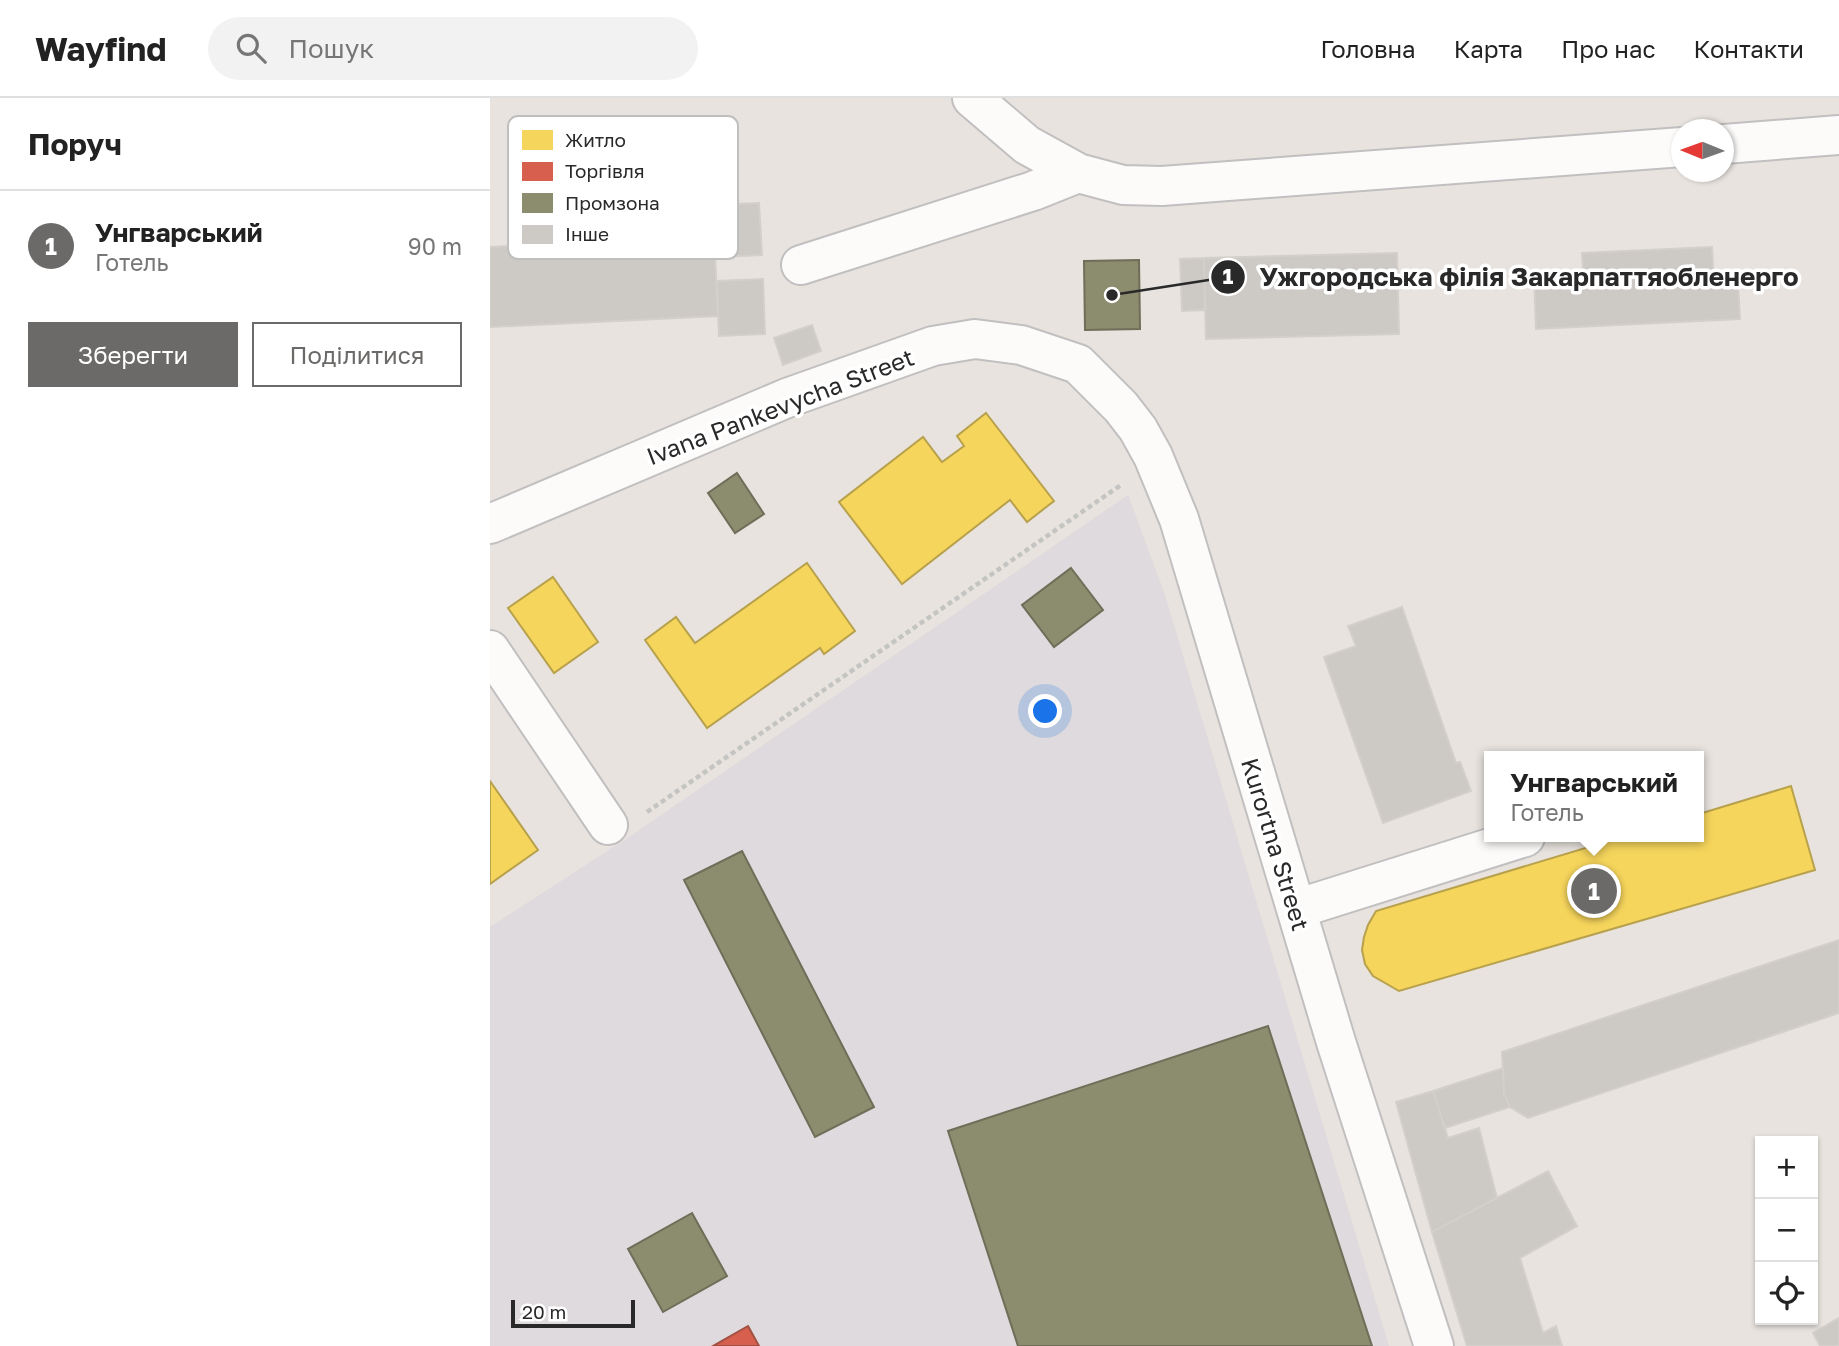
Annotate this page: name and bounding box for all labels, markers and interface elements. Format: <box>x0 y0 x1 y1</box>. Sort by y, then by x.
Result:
search box <box>208 17 698 80</box>
text: Wayfind <box>35 29 166 68</box>
icon: search <box>232 29 270 67</box>
text: Пошук <box>288 33 374 64</box>
text: Головна <box>1320 34 1416 63</box>
text: Карта <box>1454 34 1523 63</box>
text: Про нас <box>1561 34 1656 63</box>
text: Контакти <box>1694 34 1804 63</box>
legend <box>508 116 738 259</box>
north arrow <box>1671 119 1734 182</box>
text: Поруч <box>28 126 122 162</box>
text: Житло <box>565 128 626 151</box>
text: Торгівля <box>565 159 645 182</box>
text: Промзона <box>565 191 660 214</box>
text: Унгварський <box>95 217 263 248</box>
text: Інше <box>565 222 609 245</box>
text: 1 <box>45 232 57 260</box>
text: 90 m <box>408 232 462 260</box>
text: Готель <box>95 248 169 276</box>
callout: Ужгородська філія Закарпаттяобленерго <box>1210 253 1812 300</box>
text: Ужгородська філія Закарпаттяобленерго <box>1259 261 1799 292</box>
text: 1 <box>1223 263 1234 289</box>
button: Зберегти <box>28 322 238 387</box>
button: Поділитися <box>252 322 462 387</box>
street label: Ivana Pankevycha Street <box>642 342 918 470</box>
your location <box>1028 694 1062 728</box>
popup <box>1484 751 1704 842</box>
street label: Kurortna Street <box>1236 754 1316 934</box>
text: Унгварський <box>1510 767 1678 798</box>
text: Готель <box>1510 798 1584 826</box>
pin: 1 <box>1571 865 1617 917</box>
map controls <box>1755 1136 1818 1325</box>
button: + <box>1755 1136 1818 1199</box>
button: − <box>1755 1199 1818 1262</box>
button: locate <box>1755 1262 1818 1325</box>
scale bar <box>511 1297 635 1329</box>
text: 20 m <box>522 1300 566 1323</box>

